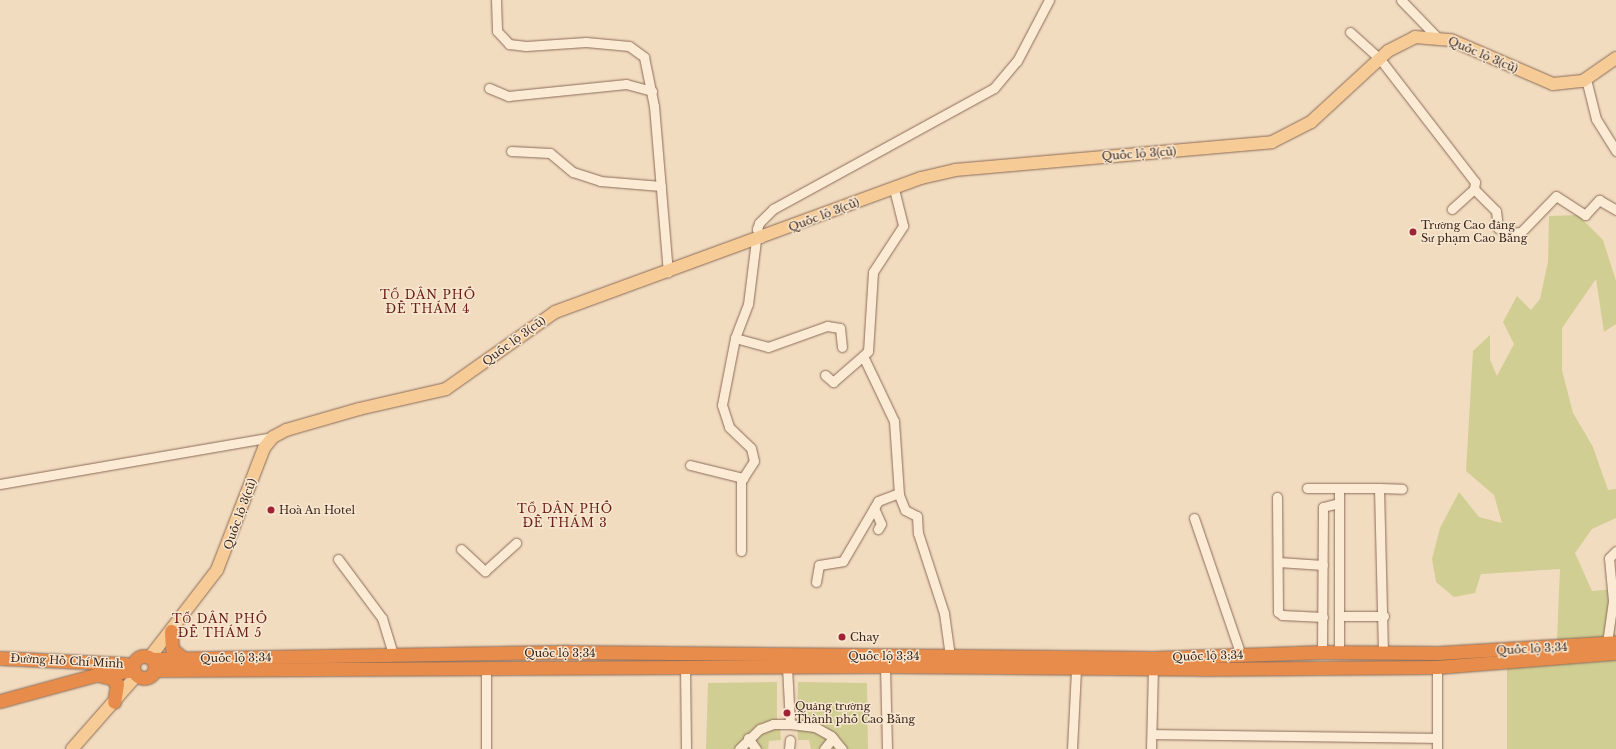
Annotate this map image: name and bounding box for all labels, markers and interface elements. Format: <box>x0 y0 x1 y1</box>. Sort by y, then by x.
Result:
street label: Quốc lộ 3(cũ) <box>1446 34 1520 76</box>
street label: Quốc lộ 3(cũ) <box>1101 145 1177 163</box>
street label: Quốc lộ 3(cũ) <box>787 195 861 235</box>
place label: Trường Cao đẳng Sư phạm Cao Bằng <box>1421 219 1527 245</box>
marker: Trường Cao đẳng Sư phạm Cao Bằng <box>1408 227 1418 237</box>
district label: TỔ DÂN PHỐ ĐỀ THÁM 4 <box>380 288 476 316</box>
street label: Quốc lộ 3(cũ) <box>480 314 548 368</box>
street label: Quốc lộ 3(cũ) <box>221 477 259 551</box>
district label: TỔ DÂN PHỐ ĐỀ THÁM 3 <box>517 502 613 530</box>
place label: Hoà An Hotel <box>279 503 356 517</box>
marker: Hoà An Hotel <box>266 505 276 515</box>
district label: TỔ DÂN PHỐ ĐỀ THÁM 5 <box>172 612 268 640</box>
place label: Chay <box>850 630 879 644</box>
marker: Chay <box>837 632 847 642</box>
street label: Quốc lộ 3;34 <box>1496 641 1568 657</box>
street label: Quốc lộ 3;34 <box>524 646 596 660</box>
street label: Quốc lộ 3;34 <box>1172 648 1244 664</box>
street label: Quốc lộ 3;34 <box>848 649 920 663</box>
street label: Đường Hồ Chí Minh <box>10 651 124 671</box>
street label: Quốc lộ 3;34 <box>200 651 272 665</box>
place label: Quảng trường Thành phố Cao Bằng <box>795 700 915 726</box>
marker: Quảng trường Thành phố Cao Bằng <box>782 708 792 718</box>

